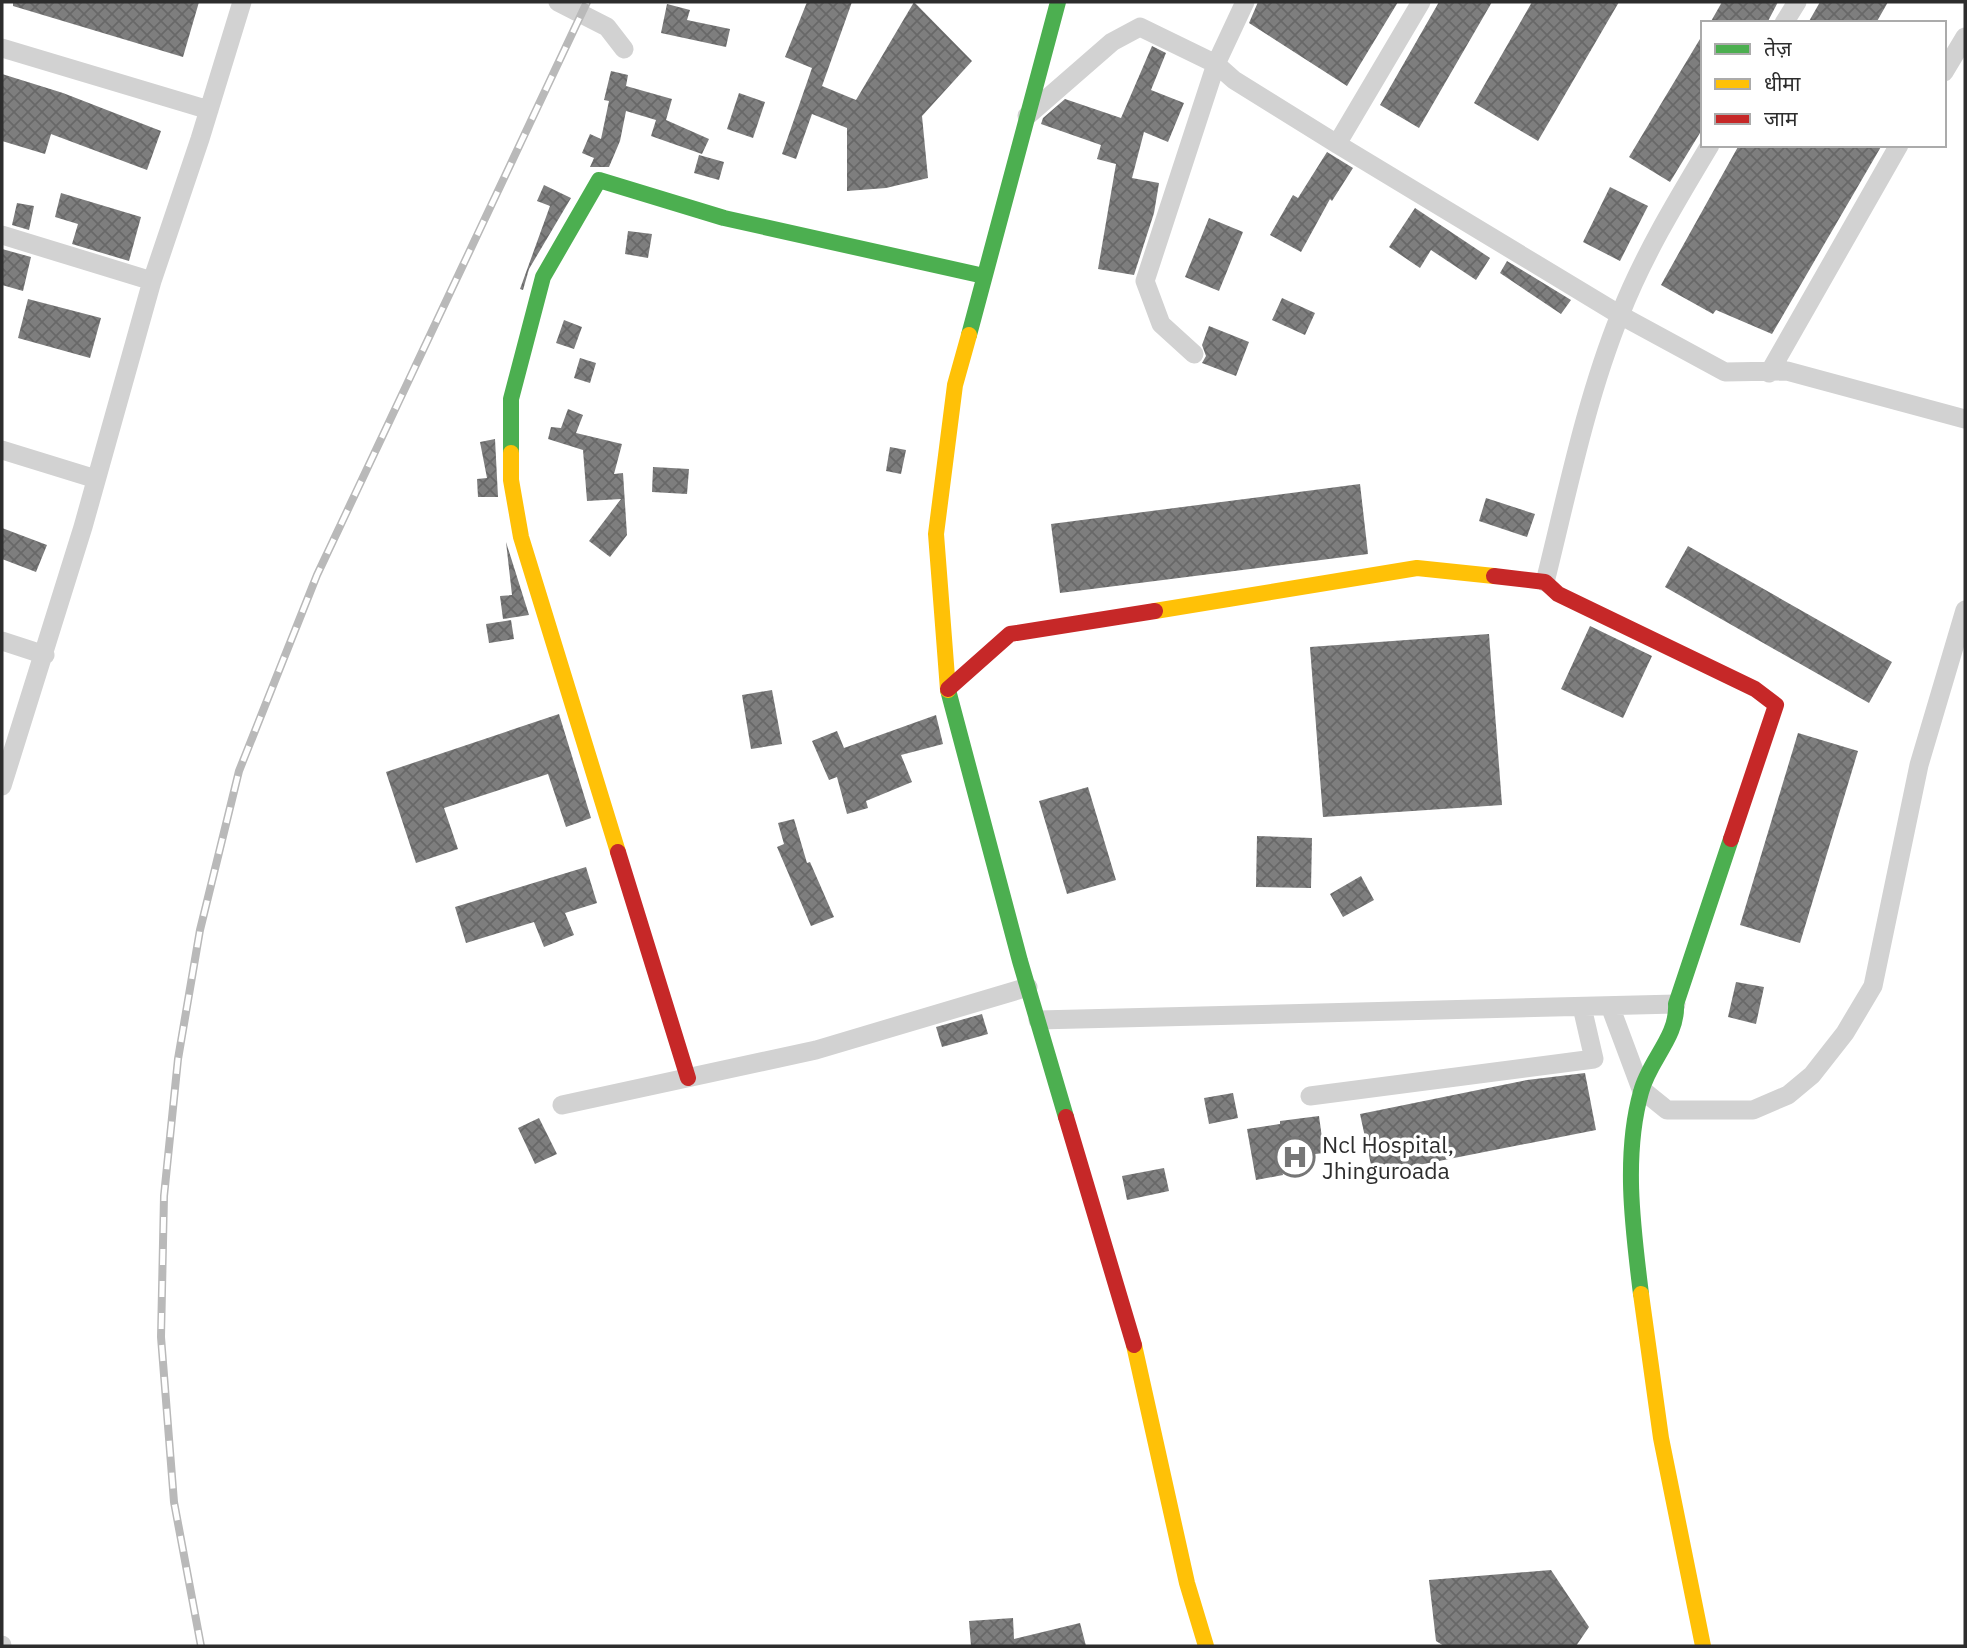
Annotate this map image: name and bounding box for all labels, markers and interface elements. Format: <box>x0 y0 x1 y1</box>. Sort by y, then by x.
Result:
legend <box>1701 21 1946 147</box>
text: तेज़ <box>1764 34 1792 62</box>
text: धीमा <box>1764 69 1801 97</box>
text: जाम <box>1764 104 1798 132</box>
place label: Ncl Hospital, Jhinguroada <box>1322 1129 1454 1185</box>
hospital icon: Ncl Hospital, Jhinguroada <box>1274 1136 1316 1178</box>

